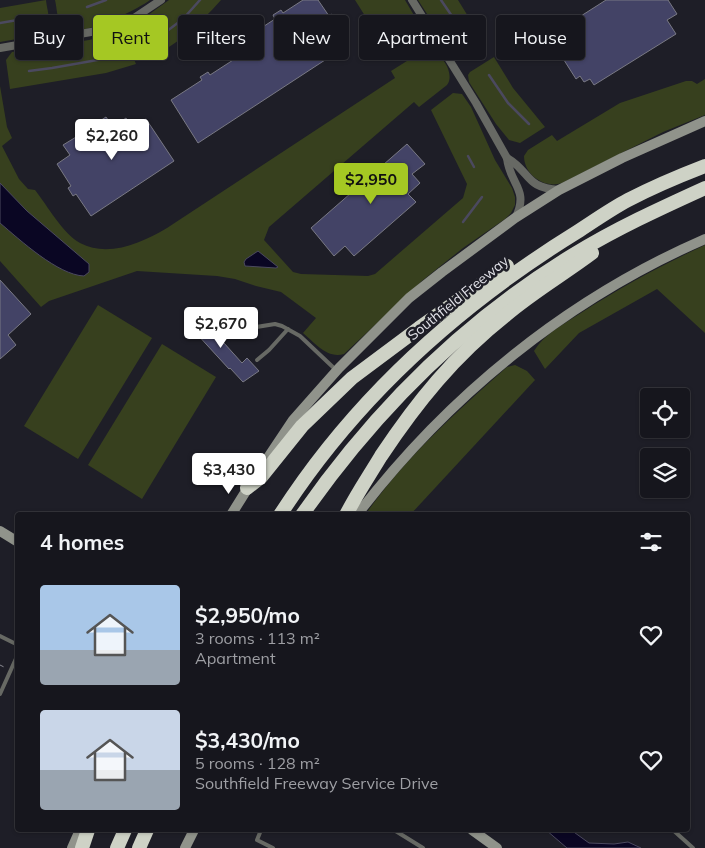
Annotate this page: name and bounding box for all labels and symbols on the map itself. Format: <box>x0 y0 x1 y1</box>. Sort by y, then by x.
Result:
pin: $2,260 <box>71 119 153 161</box>
pin: $2,950 <box>330 162 412 205</box>
street label: Southfield Freeway <box>404 251 513 344</box>
pin: $2,670 <box>180 306 262 349</box>
pin: $3,430 <box>188 452 270 495</box>

